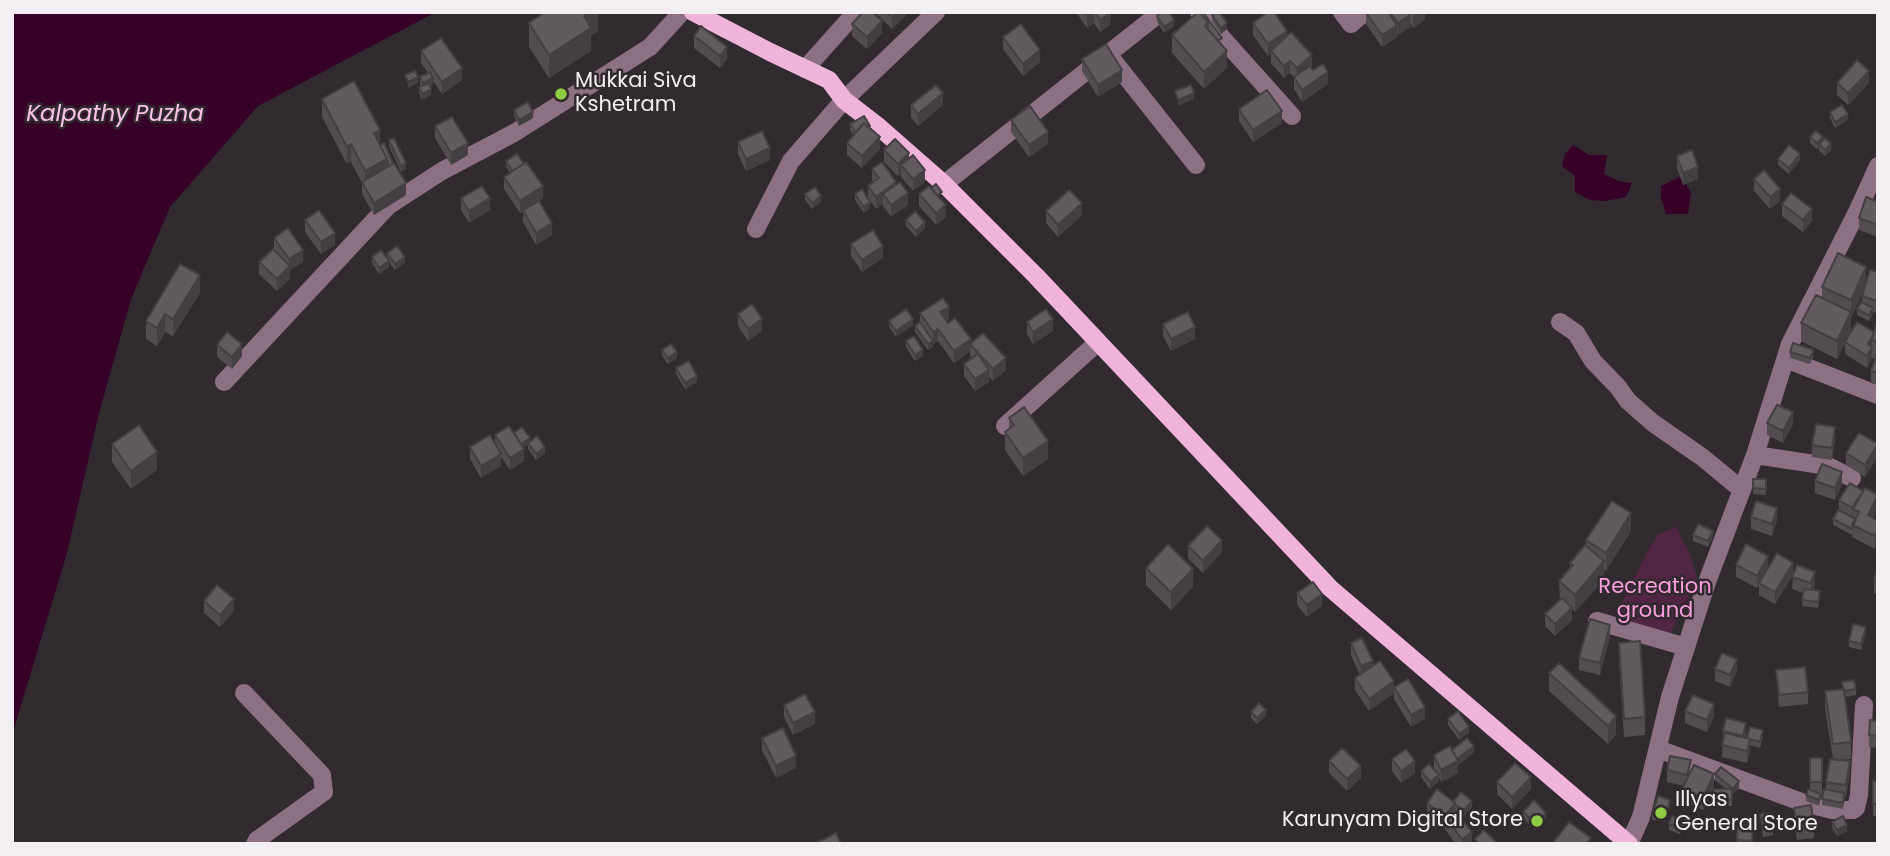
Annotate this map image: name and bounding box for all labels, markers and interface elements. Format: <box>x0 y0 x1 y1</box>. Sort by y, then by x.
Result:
place label: Mukkai Siva Kshetram <box>575 69 697 119</box>
marker: Mukkai Siva Kshetram <box>553 86 569 102</box>
water label: Kalpathy Puzha <box>26 101 204 129</box>
park label: Recreation ground <box>1598 575 1712 625</box>
place label: Illyas General Store <box>1675 788 1818 838</box>
marker: Illyas General Store <box>1653 805 1669 821</box>
place label: Karunyam Digital Store <box>1282 808 1523 834</box>
marker: Karunyam Digital Store <box>1529 813 1545 829</box>

